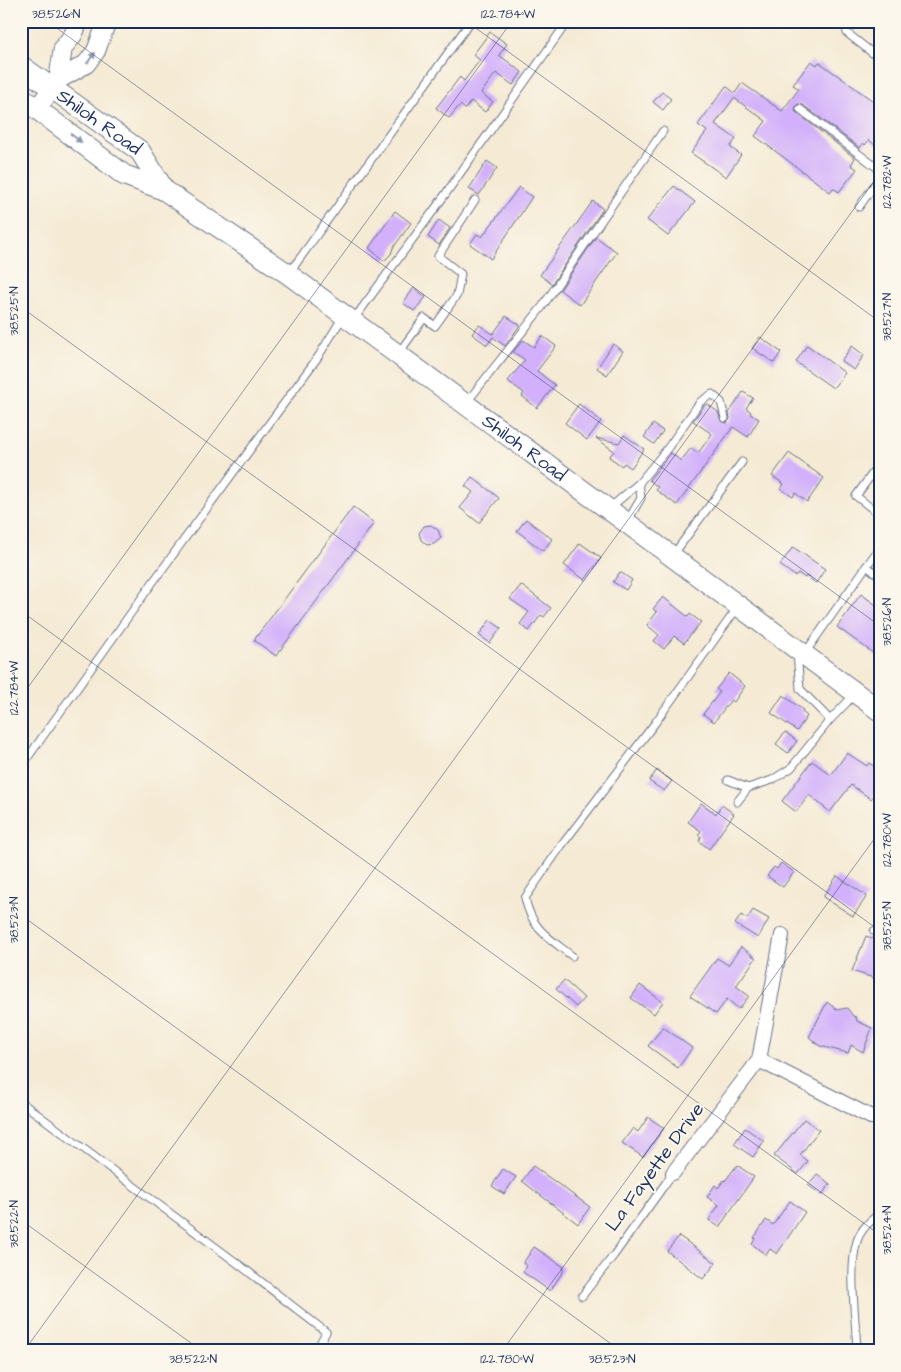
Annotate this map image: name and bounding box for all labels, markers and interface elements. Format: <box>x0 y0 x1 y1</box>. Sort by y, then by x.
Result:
text: 38.526°N <box>32 6 81 23</box>
text: 122.784°W <box>481 6 536 23</box>
one-way arrow <box>86 51 96 65</box>
street label: Shiloh Road <box>51 82 147 162</box>
one-way arrow <box>69 133 82 144</box>
text: 122.782°W <box>879 155 896 208</box>
text: 38.525°N <box>6 286 23 336</box>
text: 38.527°N <box>879 292 896 341</box>
street label: Shiloh Road <box>477 407 572 488</box>
text: 38.526°N <box>879 597 896 646</box>
text: 122.784°W <box>6 660 23 715</box>
text: 122.780°W <box>879 812 896 867</box>
text: 38.523°N <box>6 896 23 944</box>
text: 38.525°N <box>879 901 896 951</box>
street label: La Fayette Drive <box>599 1097 712 1237</box>
text: 38.522°N <box>6 1200 23 1248</box>
text: 38.524°N <box>879 1205 896 1255</box>
text: 38.522°N <box>169 1351 217 1368</box>
text: 122.780°W <box>480 1351 535 1368</box>
text: 38.523°N <box>588 1351 636 1368</box>

